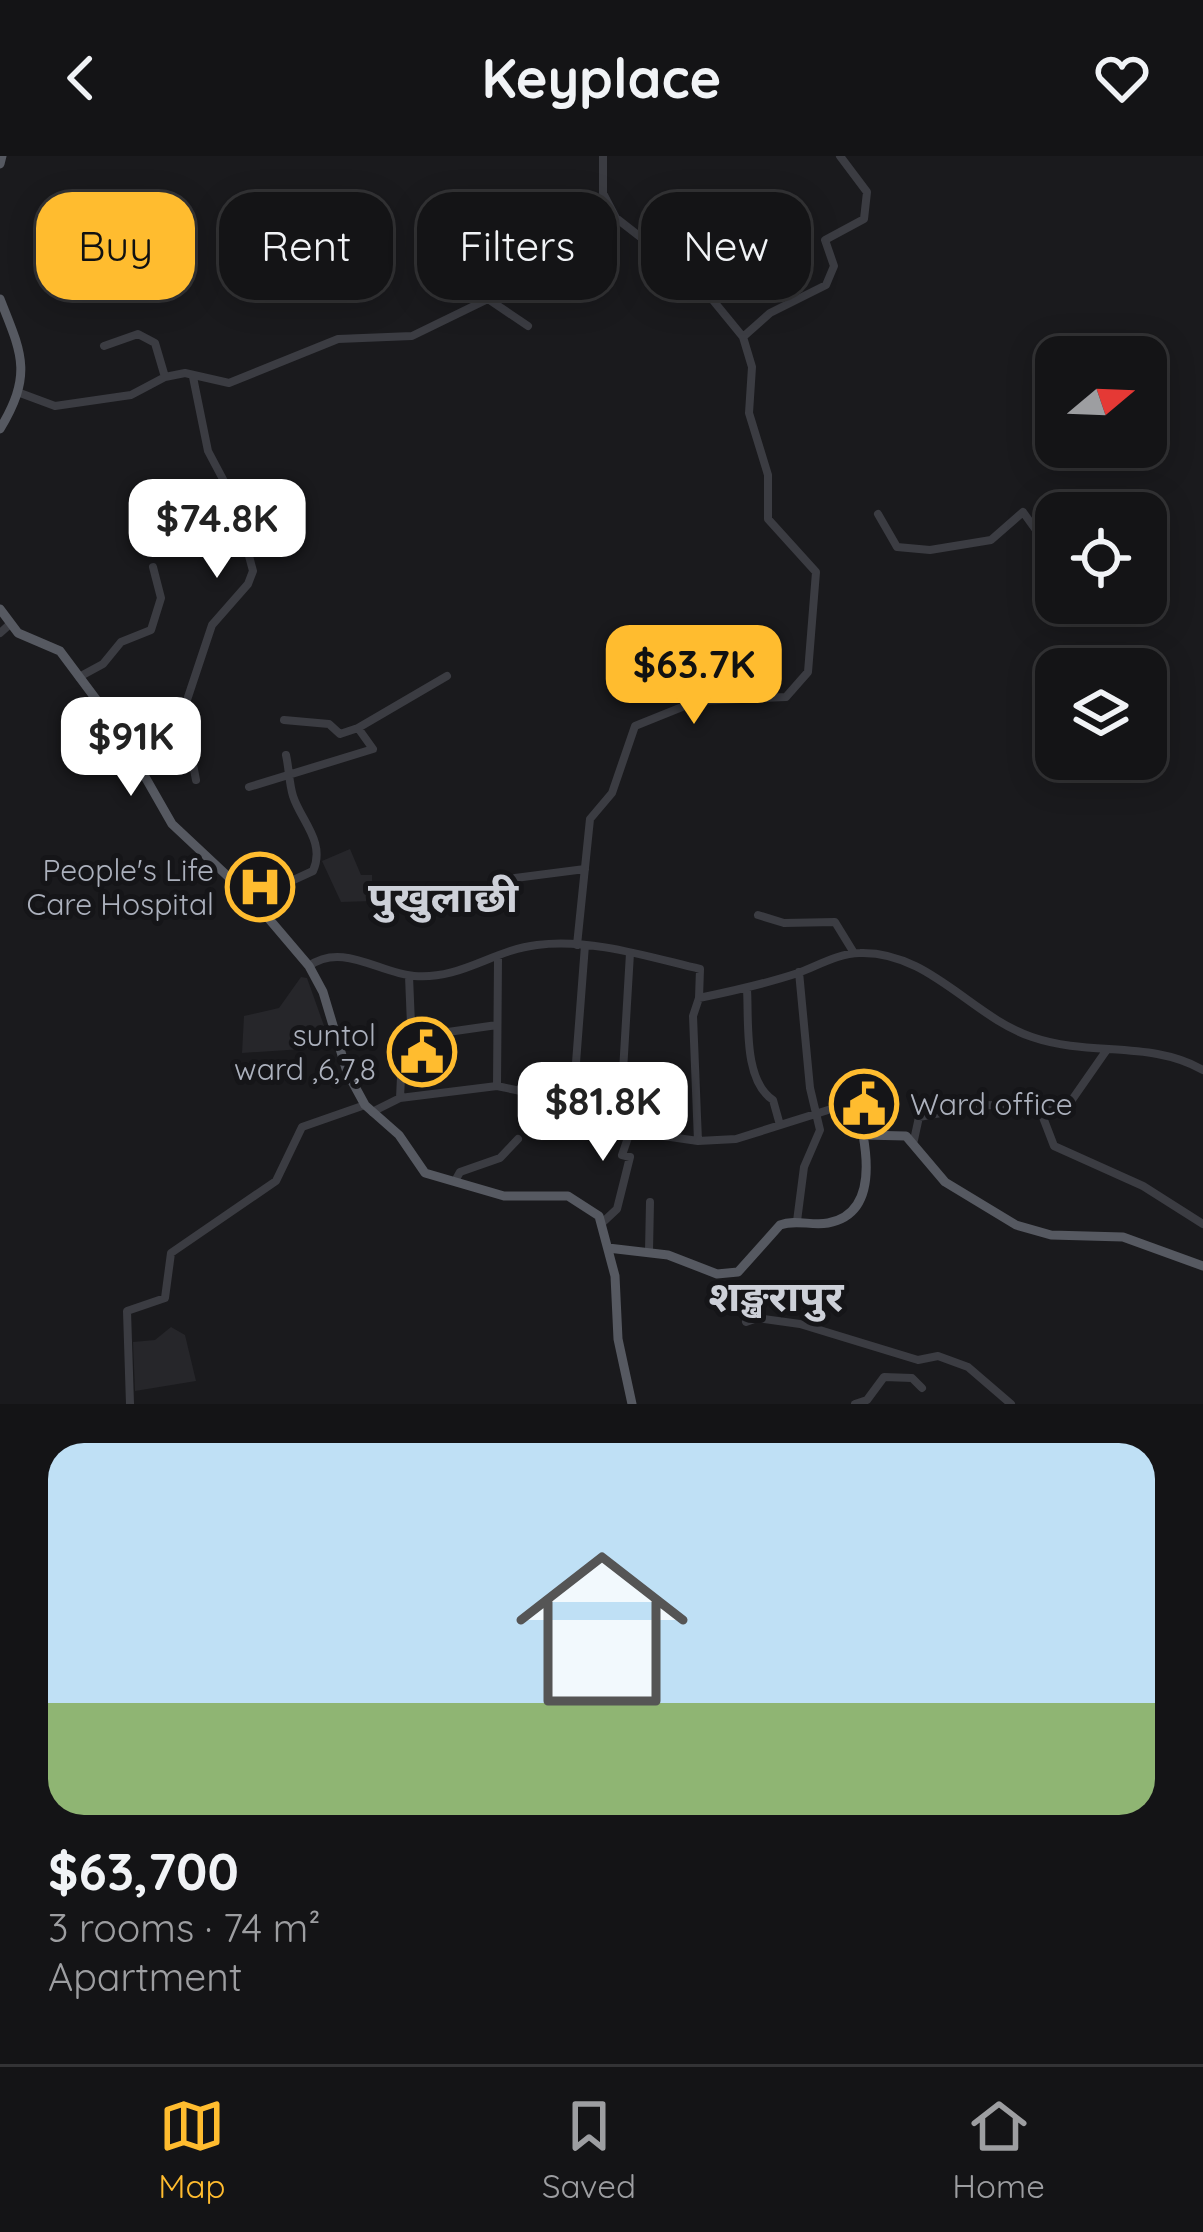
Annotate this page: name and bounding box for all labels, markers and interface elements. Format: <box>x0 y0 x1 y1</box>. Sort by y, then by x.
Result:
text: Keyplace <box>482 44 721 112</box>
icon: back <box>48 45 114 111</box>
icon: heart <box>1089 45 1155 111</box>
chip: Buy <box>36 192 195 300</box>
chip: Rent <box>219 192 393 300</box>
chip: Filters <box>417 192 617 300</box>
chip: New <box>641 192 811 300</box>
north arrow <box>1035 336 1167 468</box>
map controls <box>1035 336 1167 780</box>
pin: $74.8K <box>119 479 315 581</box>
button: locate <box>1035 492 1167 624</box>
text: $74.8K <box>156 493 278 542</box>
pin: $63.7K <box>596 625 792 727</box>
text: $63.7K <box>633 639 755 688</box>
button: layers <box>1035 648 1167 780</box>
pin: $91K <box>60 697 202 799</box>
text: $91K <box>88 711 174 760</box>
place label: People's Life Care Hospital <box>27 851 214 923</box>
hospital icon: People's Life Care Hospital <box>225 852 295 922</box>
district label: पुखुलाछी <box>368 870 519 923</box>
place label: suntol ward ,6,7,8 <box>234 1016 376 1088</box>
public building icon: suntol ward ,6,7,8 <box>387 1017 457 1087</box>
pin: $81.8K <box>505 1062 701 1164</box>
public building icon: Ward office <box>829 1069 899 1139</box>
text: $81.8K <box>545 1076 661 1125</box>
place label: Ward office <box>910 1085 1073 1123</box>
district label: शङ्खरापुर <box>708 1269 845 1322</box>
icon: home <box>494 1521 710 1737</box>
text: $63,700 <box>48 1839 239 1903</box>
text: 3 rooms · 74 m² <box>48 1903 321 1952</box>
text: Apartment <box>48 1952 242 2001</box>
tab: Map <box>158 2093 225 2206</box>
tab: Saved <box>542 2093 636 2206</box>
tab: Home <box>952 2093 1045 2206</box>

